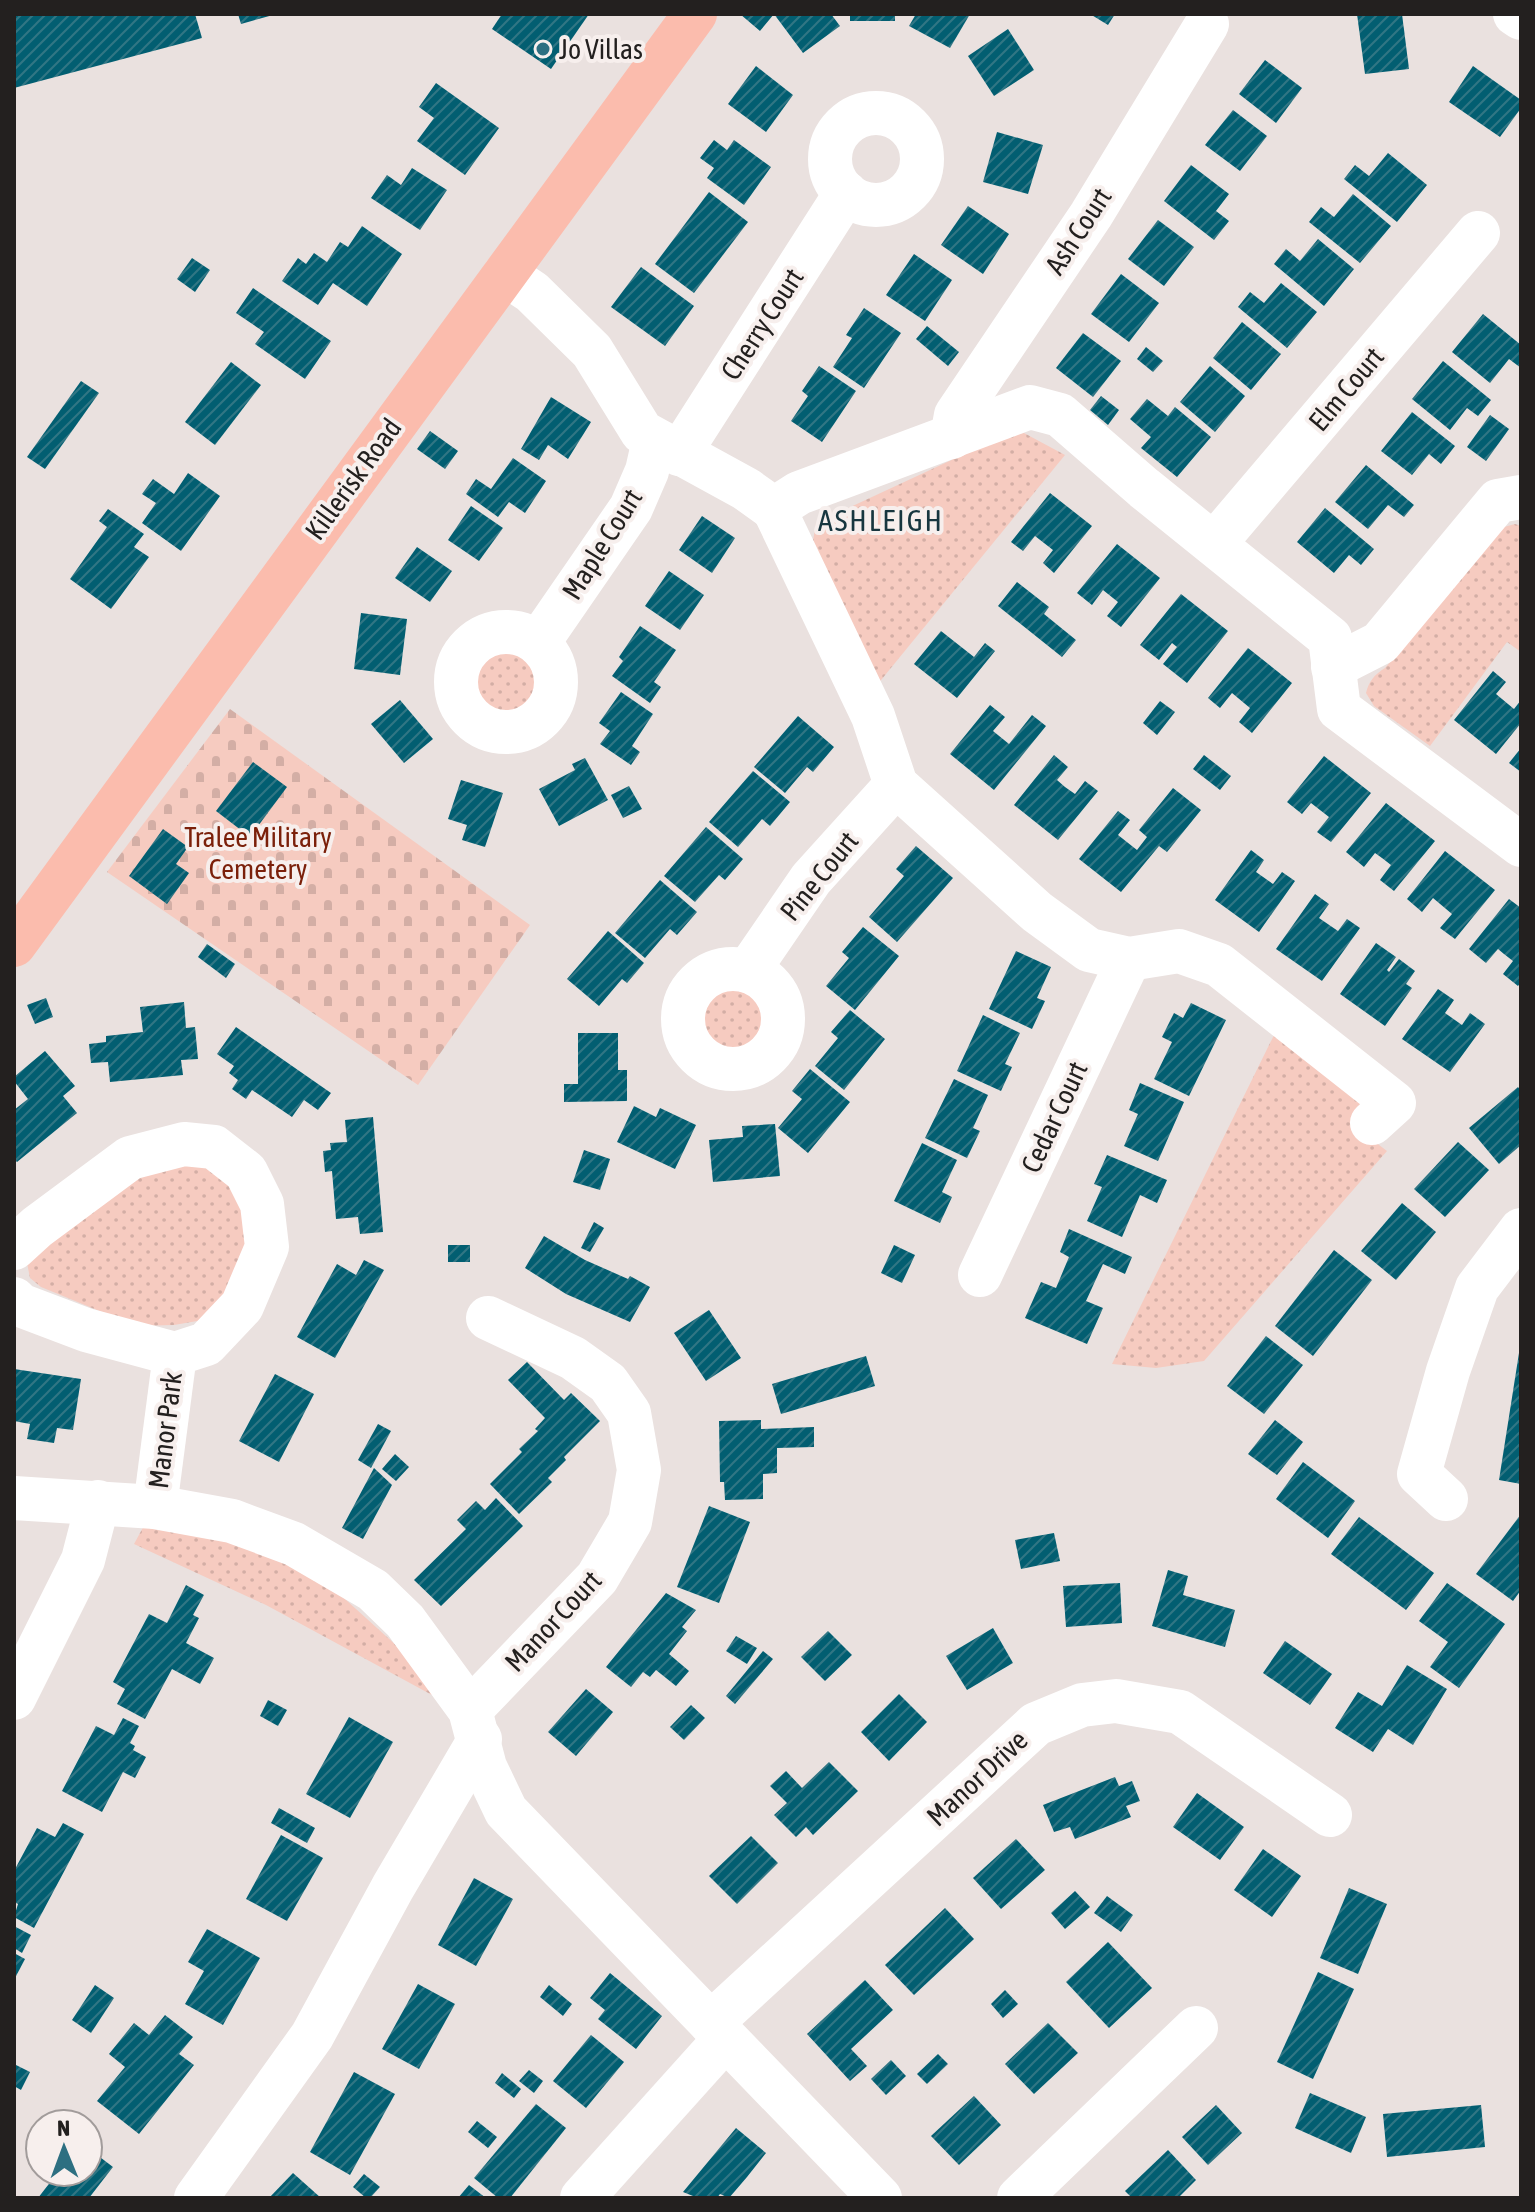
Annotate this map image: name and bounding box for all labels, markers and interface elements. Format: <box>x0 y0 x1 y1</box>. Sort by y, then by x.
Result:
place label: Jo Villas <box>559 33 643 65</box>
marker: Jo Villas <box>534 40 552 58</box>
street label: Ash Court <box>1038 182 1118 280</box>
street label: Cherry Court <box>714 262 810 386</box>
street label: Elm Court <box>1302 341 1390 437</box>
street label: Killerisk Road <box>298 412 408 546</box>
street label: Maple Court <box>556 483 648 605</box>
district label: ASHLEIGH <box>818 503 944 537</box>
park label: Tralee Military Cemetery <box>184 821 332 885</box>
street label: Pine Court <box>774 825 864 927</box>
street label: Cedar Court <box>1014 1056 1094 1178</box>
street label: Manor Park <box>142 1370 188 1490</box>
street label: Manor Court <box>498 1564 608 1678</box>
street label: Manor Drive <box>920 1724 1034 1832</box>
north arrow <box>24 2108 104 2188</box>
text: N <box>57 2115 70 2141</box>

